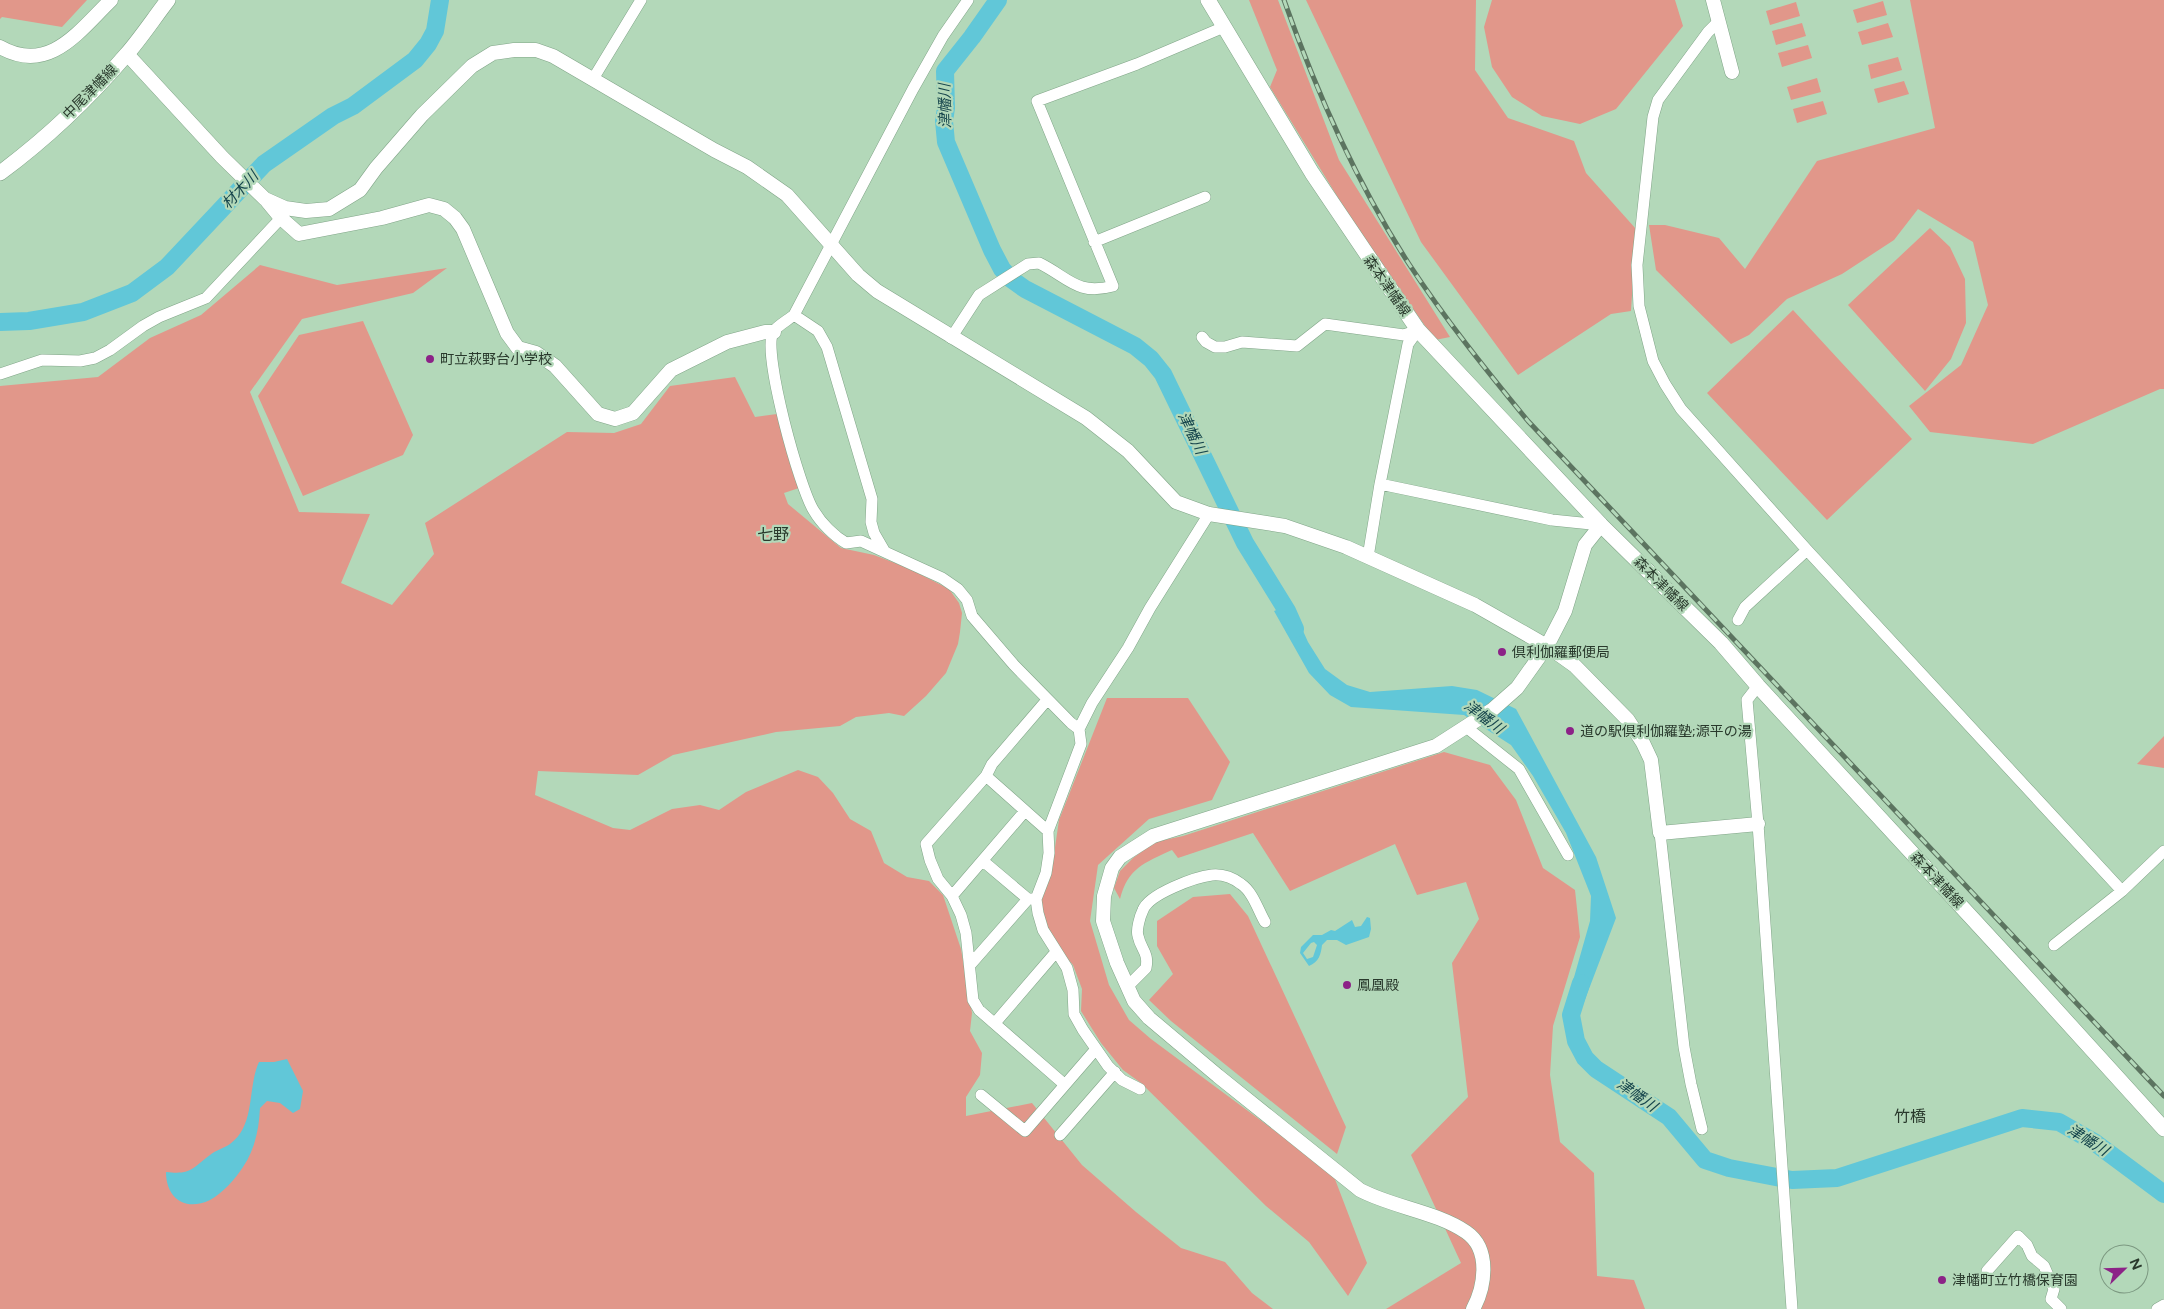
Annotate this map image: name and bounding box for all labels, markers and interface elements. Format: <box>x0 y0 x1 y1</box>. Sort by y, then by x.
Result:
street label: 中尾津幡線 <box>59 61 121 123</box>
water label: 津幡川 <box>936 81 954 129</box>
water label: 材木川 <box>218 166 263 213</box>
street label: 森本津幡線 <box>1360 252 1414 320</box>
place label: 町立萩野台小学校 <box>440 351 552 368</box>
marker: 町立萩野台小学校 <box>424 353 436 365</box>
water label: 津幡川 <box>1174 409 1211 459</box>
district label: 七野 <box>757 525 789 544</box>
street label: 森本津幡線 <box>1630 553 1692 615</box>
place label: 倶利伽羅郵便局 <box>1511 644 1610 661</box>
marker: 倶利伽羅郵便局 <box>1496 646 1508 658</box>
water label: 津幡川 <box>1461 696 1509 739</box>
place label: 道の駅倶利伽羅塾;源平の湯 <box>1580 723 1752 740</box>
marker: 道の駅倶利伽羅塾;源平の湯 <box>1564 725 1576 737</box>
street label: 森本津幡線 <box>1907 849 1967 911</box>
place label: 鳳凰殿 <box>1357 977 1399 994</box>
marker: 鳳凰殿 <box>1341 979 1353 991</box>
water label: 津幡川 <box>1613 1075 1662 1116</box>
district label: 竹橋 <box>1894 1107 1926 1126</box>
water label: 津幡川 <box>2064 1120 2114 1161</box>
north arrow <box>2099 1244 2149 1294</box>
text: N <box>2126 1256 2145 1272</box>
place label: 津幡町立竹橋保育園 <box>1952 1272 2078 1289</box>
marker: 津幡町立竹橋保育園 <box>1936 1274 1948 1286</box>

